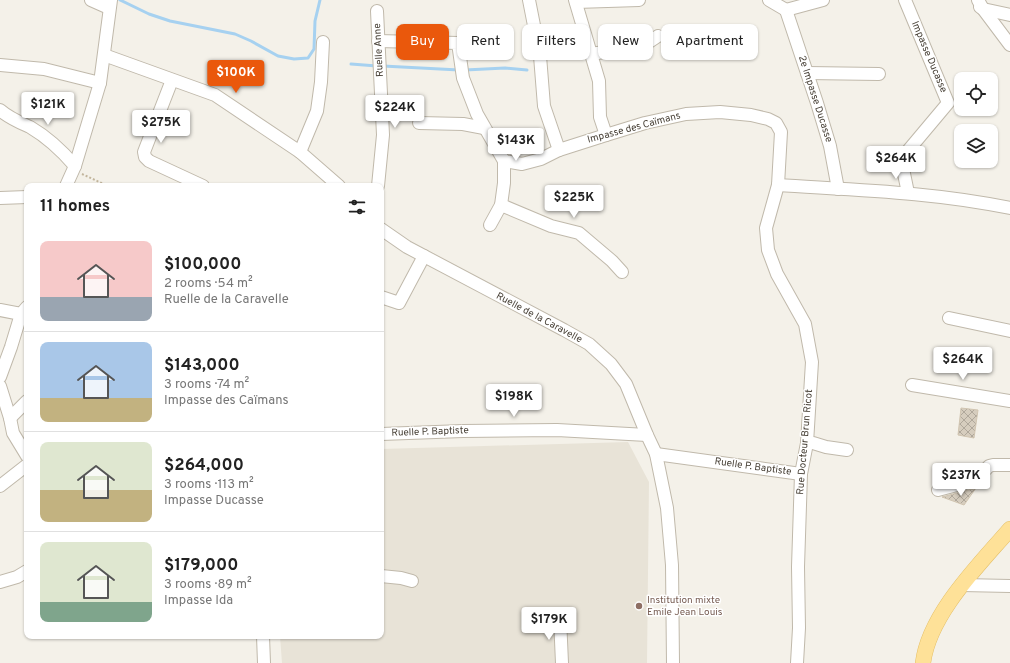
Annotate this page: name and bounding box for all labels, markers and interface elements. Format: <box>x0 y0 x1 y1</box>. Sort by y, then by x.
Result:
street label: Impasse Ducasse <box>908 19 950 95</box>
street label: Ruelle Anne <box>371 23 387 77</box>
chip: Buy <box>396 24 449 60</box>
chip: Rent <box>457 24 514 60</box>
chip: Filters <box>522 24 590 60</box>
chip: New <box>598 24 653 60</box>
chip: Apartment <box>661 24 758 60</box>
street label: 2e Impasse Ducasse <box>795 54 835 144</box>
pin: $100K <box>208 60 264 94</box>
text: $100K <box>216 65 256 81</box>
map controls <box>954 72 998 168</box>
button: locate <box>954 72 998 116</box>
pin: $121K <box>20 92 76 126</box>
pin: $224K <box>367 95 423 129</box>
text: $121K <box>30 97 66 113</box>
text: $224K <box>374 100 416 116</box>
street label: Impasse des Caïmans <box>586 109 682 147</box>
pin: $275K <box>133 110 189 144</box>
text: $275K <box>141 115 181 131</box>
button: layers <box>954 124 998 168</box>
pin: $143K <box>488 128 544 162</box>
text: $143K <box>497 133 535 149</box>
pin: $264K <box>868 146 924 180</box>
text: $264K <box>875 151 917 167</box>
pin: $225K <box>546 185 602 219</box>
text: $225K <box>554 190 594 206</box>
text: 11 homes <box>40 196 110 218</box>
icon: filters <box>346 196 368 218</box>
text: $100,000 <box>164 254 241 276</box>
icon: home <box>72 257 120 305</box>
text: 2 rooms · 54 m² <box>164 276 253 292</box>
street label: Ruelle de la Caravelle <box>494 290 584 346</box>
text: Ruelle de la Caravelle <box>164 292 289 308</box>
pin: $264K <box>935 347 991 381</box>
text: $264K <box>942 352 984 368</box>
text: $143,000 <box>164 355 240 377</box>
icon: home <box>72 358 120 406</box>
text: 3 rooms · 74 m² <box>164 377 249 393</box>
pin: $198K <box>486 384 542 418</box>
text: $198K <box>495 389 533 405</box>
street label: Rue Docteur Brun Ricot <box>794 389 816 495</box>
text: Impasse des Caïmans <box>164 393 289 409</box>
street label: Ruelle P. Baptiste <box>391 424 469 440</box>
text: $264,000 <box>164 455 244 477</box>
street label: Ruelle P. Baptiste <box>714 455 792 479</box>
icon: home <box>72 458 120 506</box>
pin: $237K <box>933 463 989 497</box>
text: $237K <box>941 468 981 484</box>
text: 3 rooms · 113 m² <box>164 477 254 493</box>
text: Impasse Ducasse <box>164 493 264 509</box>
text: $179,000 <box>164 555 238 577</box>
icon: home <box>72 558 120 606</box>
text: 3 rooms · 89 m² <box>164 577 252 593</box>
text: Impasse Ida <box>164 593 233 609</box>
place label: Institution mixte Emile Jean Louis <box>647 594 723 619</box>
marker: Institution mixte Emile Jean Louis <box>634 601 644 611</box>
pin: $179K <box>521 607 577 641</box>
text: $179K <box>530 612 568 628</box>

